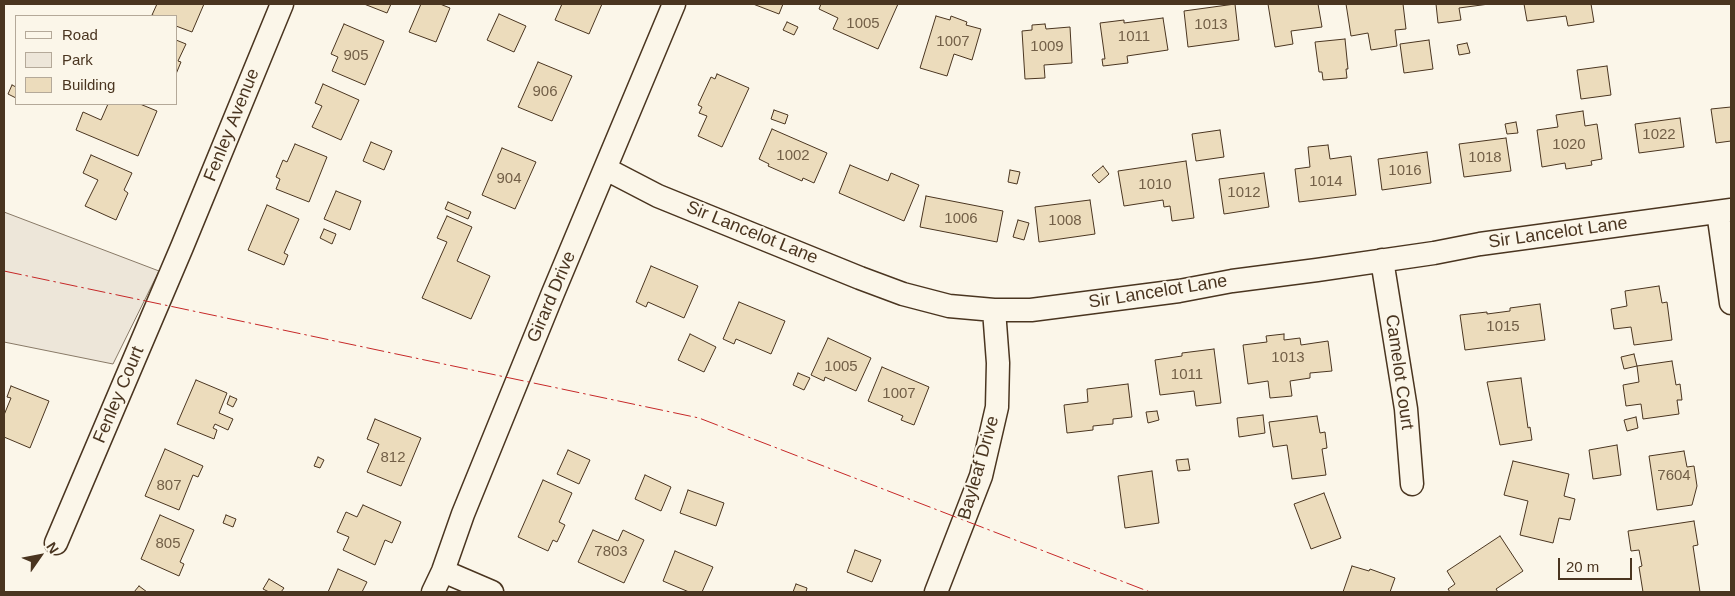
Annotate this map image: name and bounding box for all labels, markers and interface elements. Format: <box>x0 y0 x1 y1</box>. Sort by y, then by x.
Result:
legend <box>15 15 178 105</box>
house number: 1005 <box>846 15 880 33</box>
house number: 1013 <box>1194 16 1228 34</box>
text: Road <box>62 26 98 43</box>
house number: 1011 <box>1118 28 1150 46</box>
house number: 1007 <box>936 33 970 51</box>
house number: 1009 <box>1030 38 1064 56</box>
house number: 905 <box>343 47 369 65</box>
text: Park <box>62 51 93 68</box>
street label: Fenley Avenue <box>200 65 264 185</box>
text: Building <box>62 76 115 93</box>
house number: 906 <box>532 83 558 101</box>
house number: 1022 <box>1642 126 1676 144</box>
house number: 1020 <box>1552 136 1586 154</box>
house number: 1002 <box>776 147 810 165</box>
house number: 1018 <box>1468 149 1502 167</box>
house number: 1016 <box>1388 162 1422 180</box>
house number: 904 <box>496 170 522 188</box>
house number: 1014 <box>1309 173 1343 191</box>
house number: 1010 <box>1138 176 1172 194</box>
house number: 1012 <box>1227 184 1261 202</box>
street label: Sir Lancelot Lane <box>683 197 821 269</box>
house number: 1006 <box>944 210 978 228</box>
house number: 1008 <box>1048 212 1082 230</box>
street label: Sir Lancelot Lane <box>1487 213 1629 253</box>
street label: Girard Drive <box>523 248 581 346</box>
street label: Sir Lancelot Lane <box>1087 270 1229 314</box>
street label: Camelot Court <box>1380 313 1418 431</box>
house number: 1015 <box>1486 318 1520 336</box>
street label: Fenley Court <box>89 343 149 447</box>
house number: 1013 <box>1271 349 1305 367</box>
house number: 1005 <box>824 358 858 376</box>
house number: 1011 <box>1171 366 1203 384</box>
house number: 1007 <box>882 385 916 403</box>
street label: Bayleaf Drive <box>954 414 1004 522</box>
house number: 812 <box>380 449 406 467</box>
house number: 7604 <box>1657 467 1691 485</box>
house number: 807 <box>156 477 182 495</box>
north arrow <box>15 531 65 581</box>
house number: 805 <box>155 535 181 553</box>
text: N <box>43 539 62 556</box>
house number: 7803 <box>594 543 628 561</box>
scale bar <box>1560 548 1634 580</box>
text: 20 m <box>1566 558 1599 575</box>

